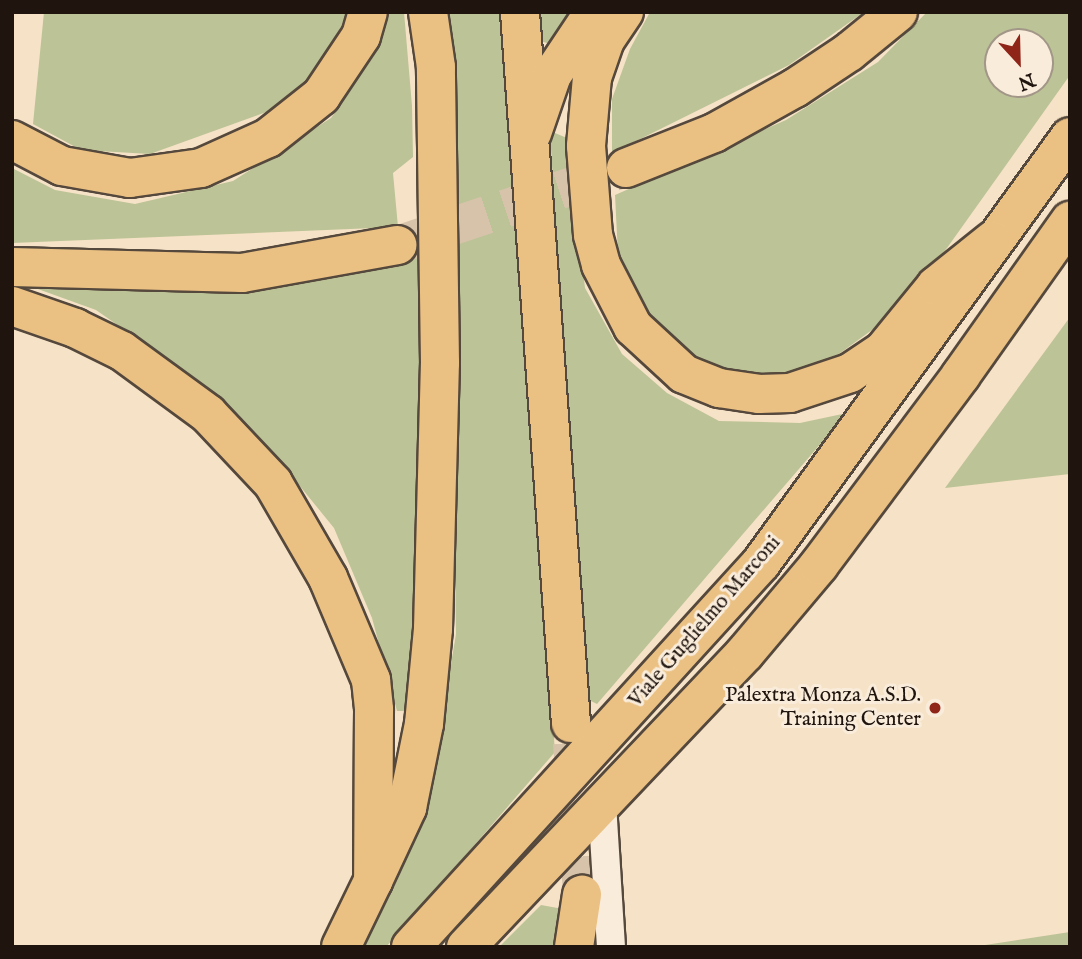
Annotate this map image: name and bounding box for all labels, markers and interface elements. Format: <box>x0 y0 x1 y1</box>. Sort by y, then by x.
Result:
north arrow <box>984 28 1054 98</box>
text: N <box>1014 66 1038 95</box>
street label: Viale Guglielmo Marconi <box>623 531 787 713</box>
place label: Palextra Monza A.S.D. Training Center <box>725 683 921 733</box>
marker: Palextra Monza A.S.D. Training Center <box>927 700 943 716</box>

